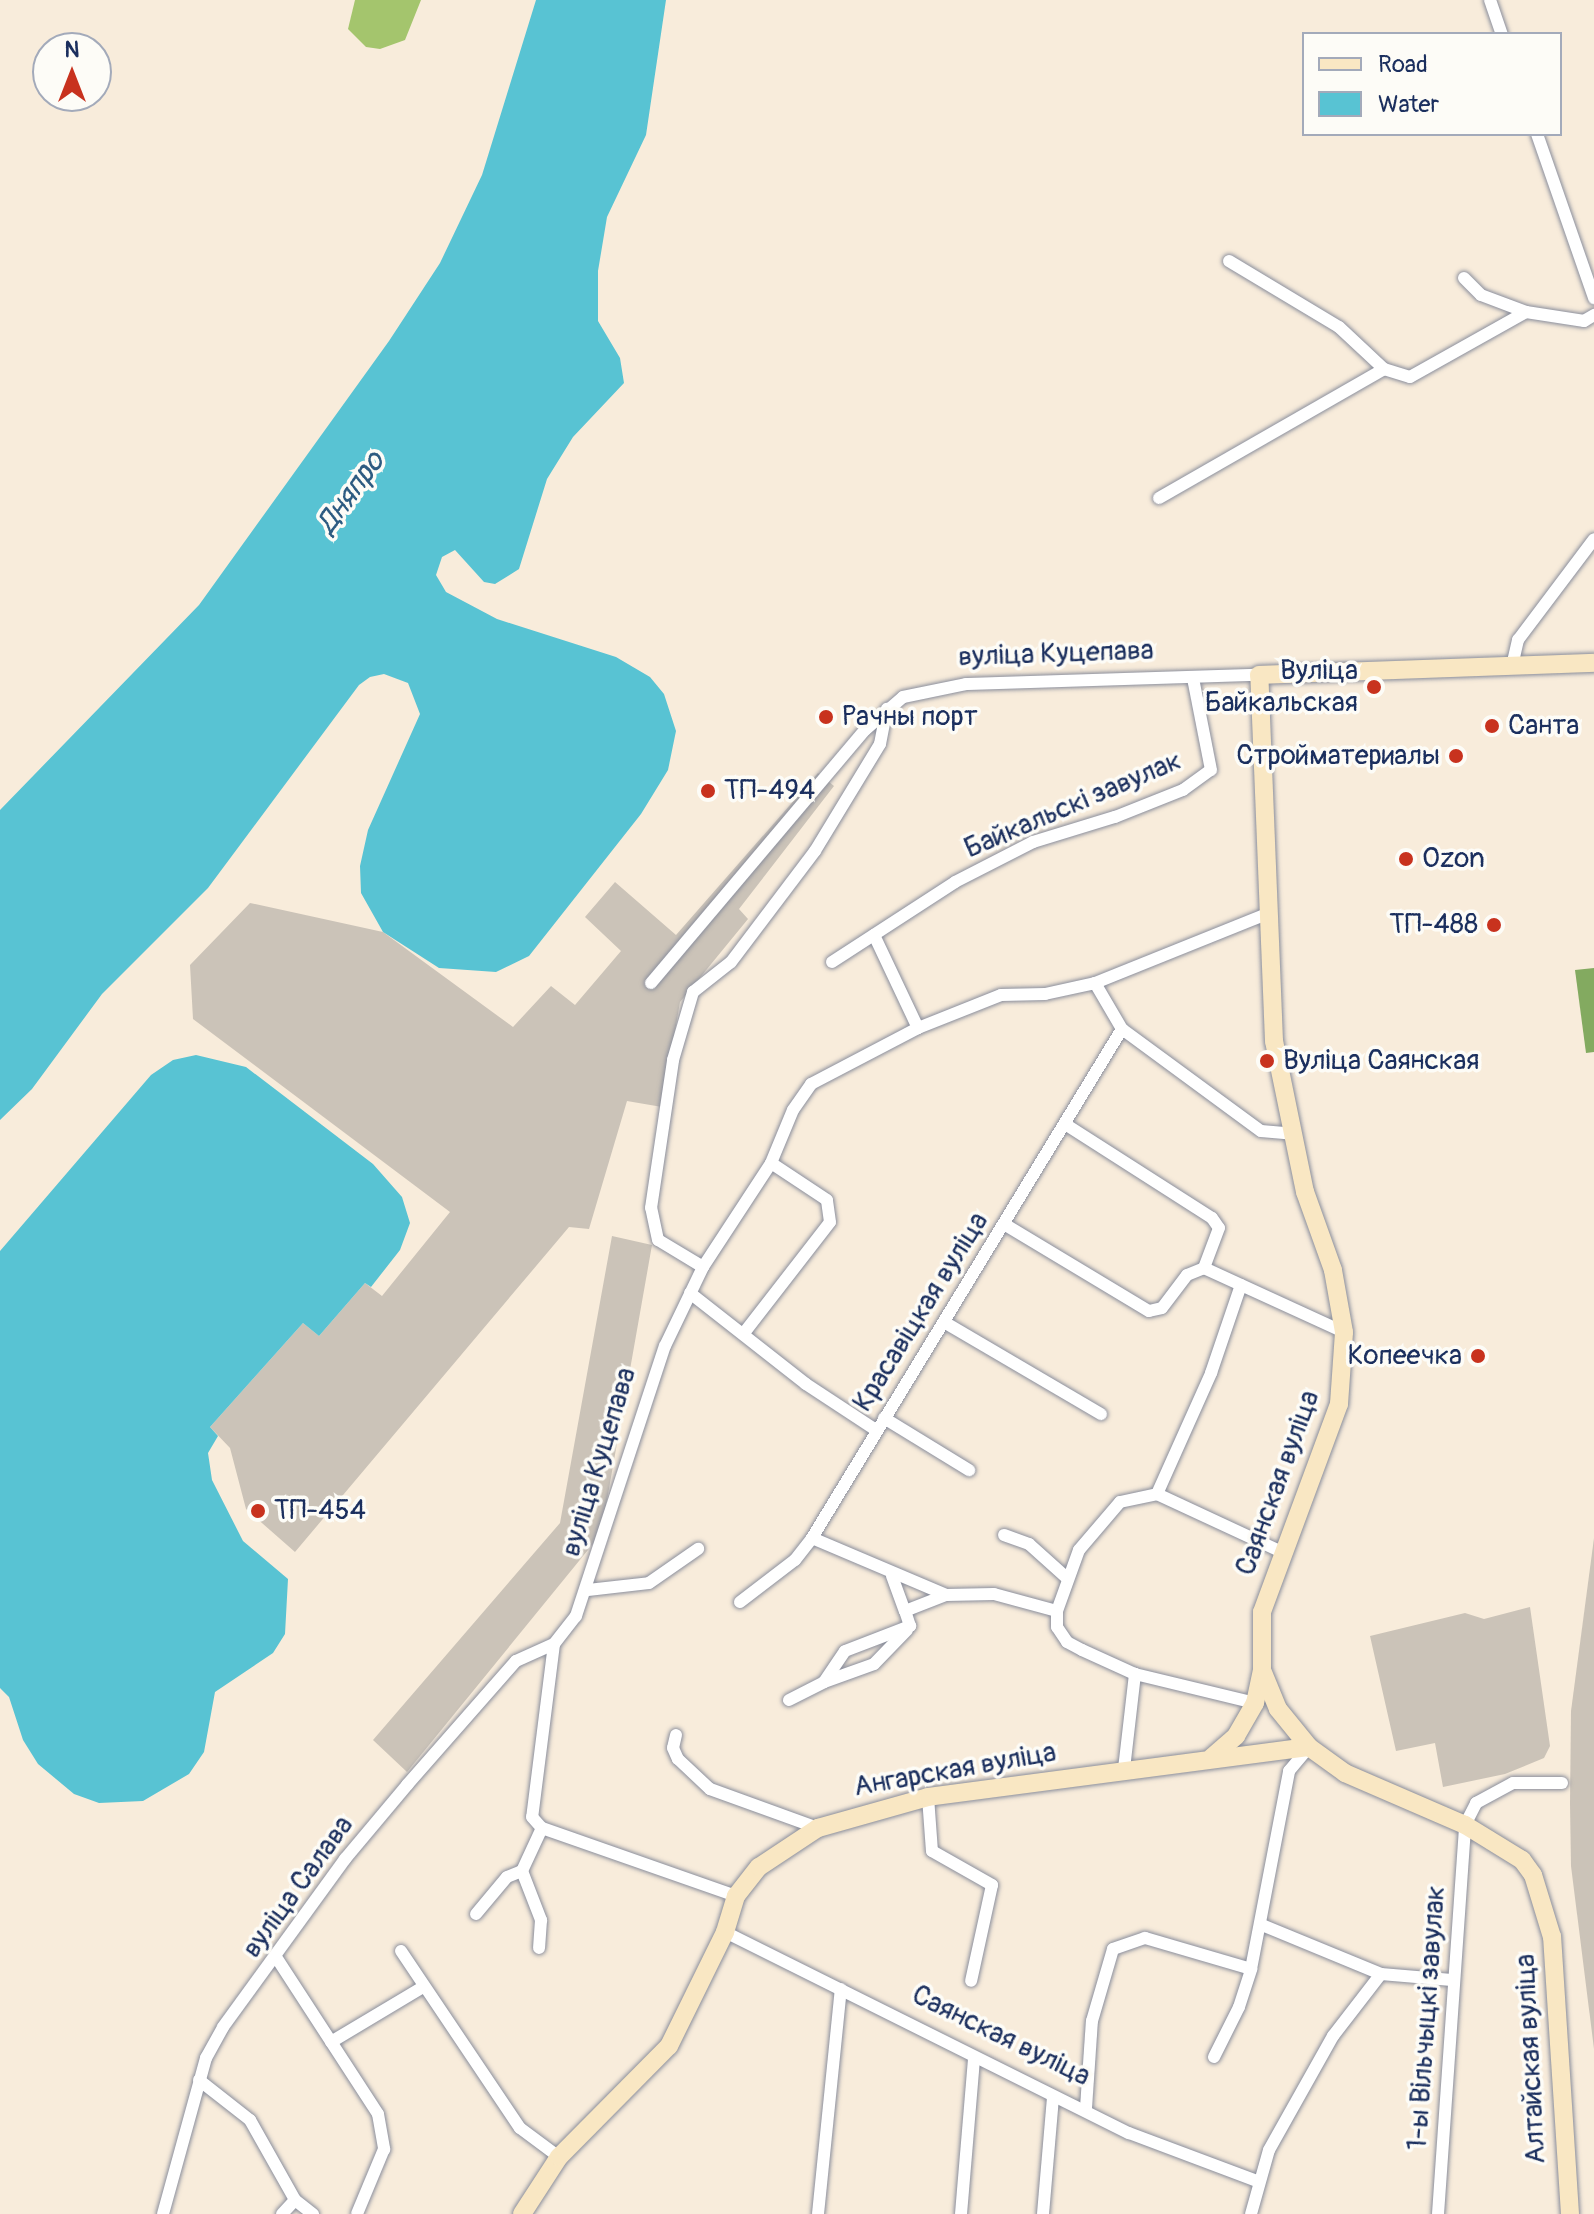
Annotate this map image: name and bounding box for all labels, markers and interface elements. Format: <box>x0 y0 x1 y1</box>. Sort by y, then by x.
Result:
north arrow <box>32 32 112 112</box>
legend <box>1302 32 1562 136</box>
text: N <box>65 36 79 64</box>
text: Road <box>1378 50 1428 79</box>
text: Water <box>1378 90 1439 119</box>
water label: Дняпро <box>309 445 393 541</box>
street label: вуліца Куцепава <box>958 634 1154 674</box>
place label: Вуліца Байкальская <box>1205 654 1358 720</box>
marker: Вуліца Байкальская <box>1365 678 1383 696</box>
place label: Рачны порт <box>842 700 978 734</box>
marker: Рачны порт <box>817 708 835 726</box>
place label: Санта <box>1508 709 1579 743</box>
marker: Санта <box>1483 717 1501 735</box>
place label: Стройматериалы <box>1236 739 1440 773</box>
street label: Байкальскі завулак <box>959 744 1187 866</box>
marker: Стройматериалы <box>1447 747 1465 765</box>
place label: ТП-494 <box>724 774 815 808</box>
marker: ТП-494 <box>699 782 717 800</box>
place label: Ozon <box>1422 842 1485 876</box>
marker: Ozon <box>1397 850 1415 868</box>
place label: ТП-488 <box>1389 908 1478 942</box>
marker: ТП-488 <box>1485 916 1503 934</box>
place label: Вуліца Саянская <box>1283 1044 1479 1078</box>
marker: Вуліца Саянская <box>1258 1052 1276 1070</box>
street label: Красавіцкая вуліца <box>846 1206 996 1418</box>
place label: Копеечка <box>1347 1339 1462 1373</box>
marker: Копеечка <box>1469 1347 1487 1365</box>
street label: вуліца Куцепава <box>554 1364 644 1560</box>
street label: Саянская вуліца <box>1229 1386 1327 1580</box>
place label: ТП-454 <box>274 1494 366 1528</box>
marker: ТП-454 <box>249 1502 267 1520</box>
street label: Ангарская вуліца <box>851 1736 1059 1804</box>
street label: вуліца Салава <box>235 1810 361 1964</box>
street label: 1-ы Вільчыцкі завулак <box>1401 1885 1453 2151</box>
street label: Алтайская вуліца <box>1509 1953 1553 2165</box>
street label: Саянская вуліца <box>906 1978 1096 2094</box>

